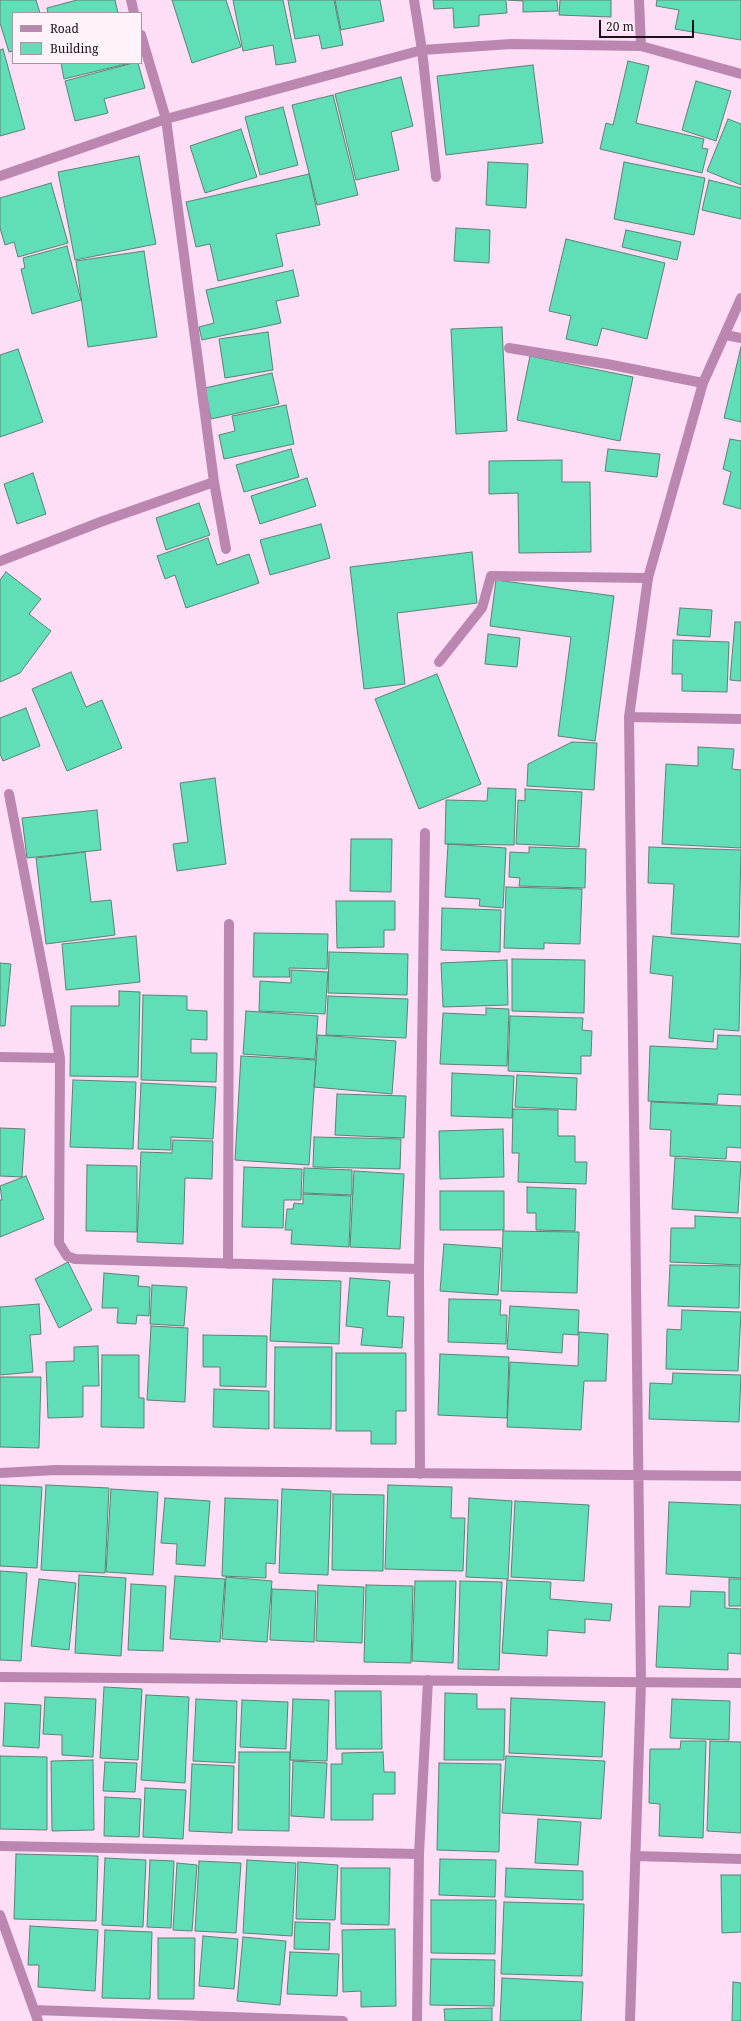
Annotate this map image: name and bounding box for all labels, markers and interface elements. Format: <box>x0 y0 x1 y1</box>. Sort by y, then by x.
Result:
legend <box>12 12 142 64</box>
scale bar <box>601 12 696 38</box>
text: 20 m <box>606 18 634 35</box>
text: Road <box>50 20 79 37</box>
text: Building <box>50 40 98 57</box>

